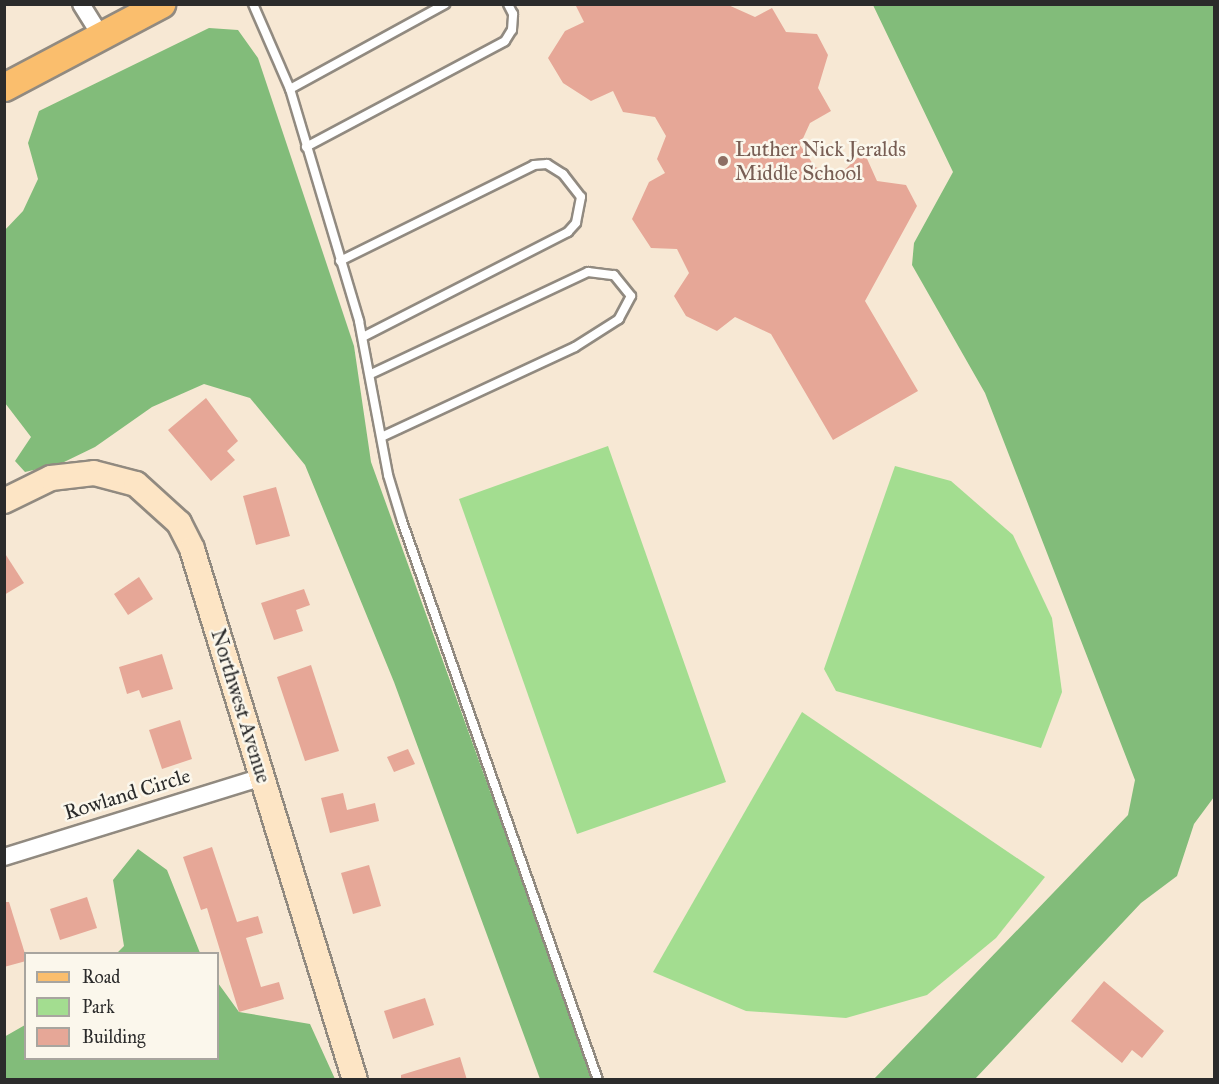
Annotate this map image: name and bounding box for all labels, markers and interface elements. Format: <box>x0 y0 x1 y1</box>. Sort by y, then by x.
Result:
place label: Luther Nick Jeralds Middle School <box>735 136 906 186</box>
marker: Luther Nick Jeralds Middle School <box>716 154 730 168</box>
street label: Northwest Avenue <box>206 626 276 786</box>
street label: Rowland Circle <box>61 763 193 825</box>
legend <box>24 952 219 1060</box>
text: Road <box>82 966 120 988</box>
text: Park <box>82 996 115 1018</box>
text: Building <box>82 1026 145 1048</box>

